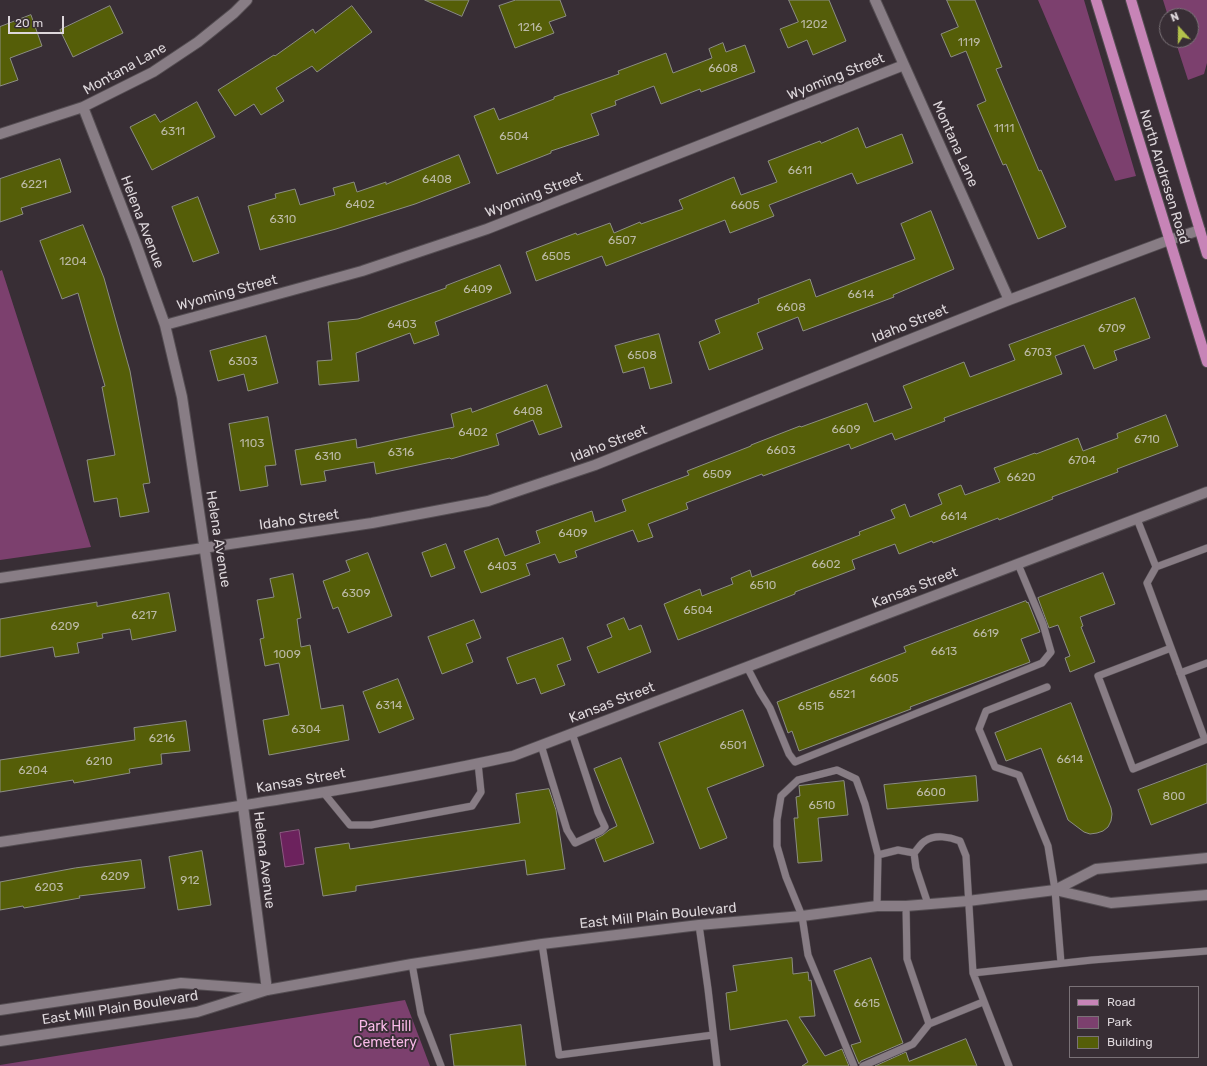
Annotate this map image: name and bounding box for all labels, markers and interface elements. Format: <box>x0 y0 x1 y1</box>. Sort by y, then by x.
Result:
scale bar <box>10 8 66 34</box>
north arrow <box>1159 8 1199 48</box>
text: N <box>1169 10 1181 25</box>
text: 20 m <box>15 16 43 30</box>
house number: 1202 <box>801 18 827 32</box>
house number: 1216 <box>518 21 542 35</box>
house number: 1119 <box>958 36 980 50</box>
street label: Montana Lane <box>81 39 169 99</box>
street label: Wyoming Street <box>785 50 887 104</box>
house number: 6608 <box>708 62 738 76</box>
street label: Montana Lane <box>929 98 981 190</box>
street label: North Andresen Road <box>1136 108 1192 246</box>
house number: 1111 <box>994 122 1014 136</box>
house number: 6311 <box>161 125 185 139</box>
house number: 6504 <box>499 130 529 144</box>
house number: 6611 <box>788 164 812 178</box>
street label: Wyoming Street <box>483 169 585 221</box>
street label: Helena Avenue <box>117 173 167 271</box>
house number: 6408 <box>422 173 452 187</box>
house number: 6221 <box>21 178 47 192</box>
house number: 6402 <box>345 198 375 212</box>
house number: 6605 <box>730 199 760 213</box>
house number: 6310 <box>270 213 296 227</box>
house number: 6507 <box>608 234 636 248</box>
house number: 6505 <box>541 250 571 264</box>
house number: 1204 <box>59 255 87 269</box>
street label: Wyoming Street <box>175 272 279 314</box>
house number: 6409 <box>463 283 493 297</box>
house number: 6614 <box>848 288 874 302</box>
house number: 6608 <box>776 301 806 315</box>
street label: Idaho Street <box>870 301 950 347</box>
house number: 6403 <box>387 318 417 332</box>
house number: 6709 <box>1098 322 1126 336</box>
house number: 6703 <box>1024 346 1052 360</box>
house number: 6508 <box>627 349 657 363</box>
house number: 6303 <box>228 355 258 369</box>
house number: 6408 <box>513 405 543 419</box>
street label: Idaho Street <box>568 422 650 466</box>
house number: 6609 <box>831 423 861 437</box>
house number: 6402 <box>458 426 488 440</box>
house number: 6710 <box>1134 433 1160 447</box>
house number: 1103 <box>239 437 265 451</box>
house number: 6603 <box>766 444 796 458</box>
house number: 6316 <box>388 446 414 460</box>
house number: 6310 <box>315 450 341 464</box>
house number: 6704 <box>1068 454 1096 468</box>
house number: 6509 <box>702 468 732 482</box>
house number: 6620 <box>1006 471 1036 485</box>
street label: Helena Avenue <box>202 489 234 589</box>
street label: Idaho Street <box>258 506 340 534</box>
house number: 6614 <box>941 510 967 524</box>
house number: 6409 <box>558 527 588 541</box>
house number: 6602 <box>811 558 841 572</box>
house number: 6403 <box>487 560 517 574</box>
street label: Kansas Street <box>870 564 960 612</box>
house number: 6510 <box>750 579 776 593</box>
house number: 6309 <box>341 587 371 601</box>
house number: 6504 <box>683 604 713 618</box>
house number: 6217 <box>131 609 157 623</box>
house number: 6209 <box>50 620 80 634</box>
house number: 6619 <box>973 627 999 641</box>
house number: 6613 <box>931 645 957 659</box>
house number: 1009 <box>273 648 301 662</box>
house number: 6605 <box>869 672 899 686</box>
street label: Kansas Street <box>567 679 657 727</box>
house number: 6521 <box>829 688 855 702</box>
house number: 6314 <box>376 699 402 713</box>
house number: 6515 <box>798 700 824 714</box>
house number: 6304 <box>291 723 321 737</box>
house number: 6216 <box>149 732 175 746</box>
house number: 6501 <box>719 739 747 753</box>
house number: 6614 <box>1057 753 1083 767</box>
house number: 6210 <box>85 755 113 769</box>
house number: 6204 <box>18 764 48 778</box>
street label: Kansas Street <box>255 765 347 797</box>
house number: 6600 <box>916 786 946 800</box>
house number: 800 <box>1163 790 1185 804</box>
house number: 6510 <box>809 799 835 813</box>
street label: Helena Avenue <box>250 810 278 910</box>
house number: 6209 <box>100 870 130 884</box>
house number: 912 <box>180 874 200 888</box>
house number: 6203 <box>34 881 64 895</box>
street label: East Mill Plain Boulevard <box>579 899 737 933</box>
legend <box>1069 986 1199 1058</box>
street label: East Mill Plain Boulevard <box>41 987 199 1029</box>
text: Road <box>1107 995 1135 1009</box>
house number: 6615 <box>854 997 880 1011</box>
text: Park <box>1107 1015 1132 1029</box>
park label: Park Hill Cemetery <box>353 1019 417 1052</box>
text: Building <box>1107 1035 1153 1049</box>

